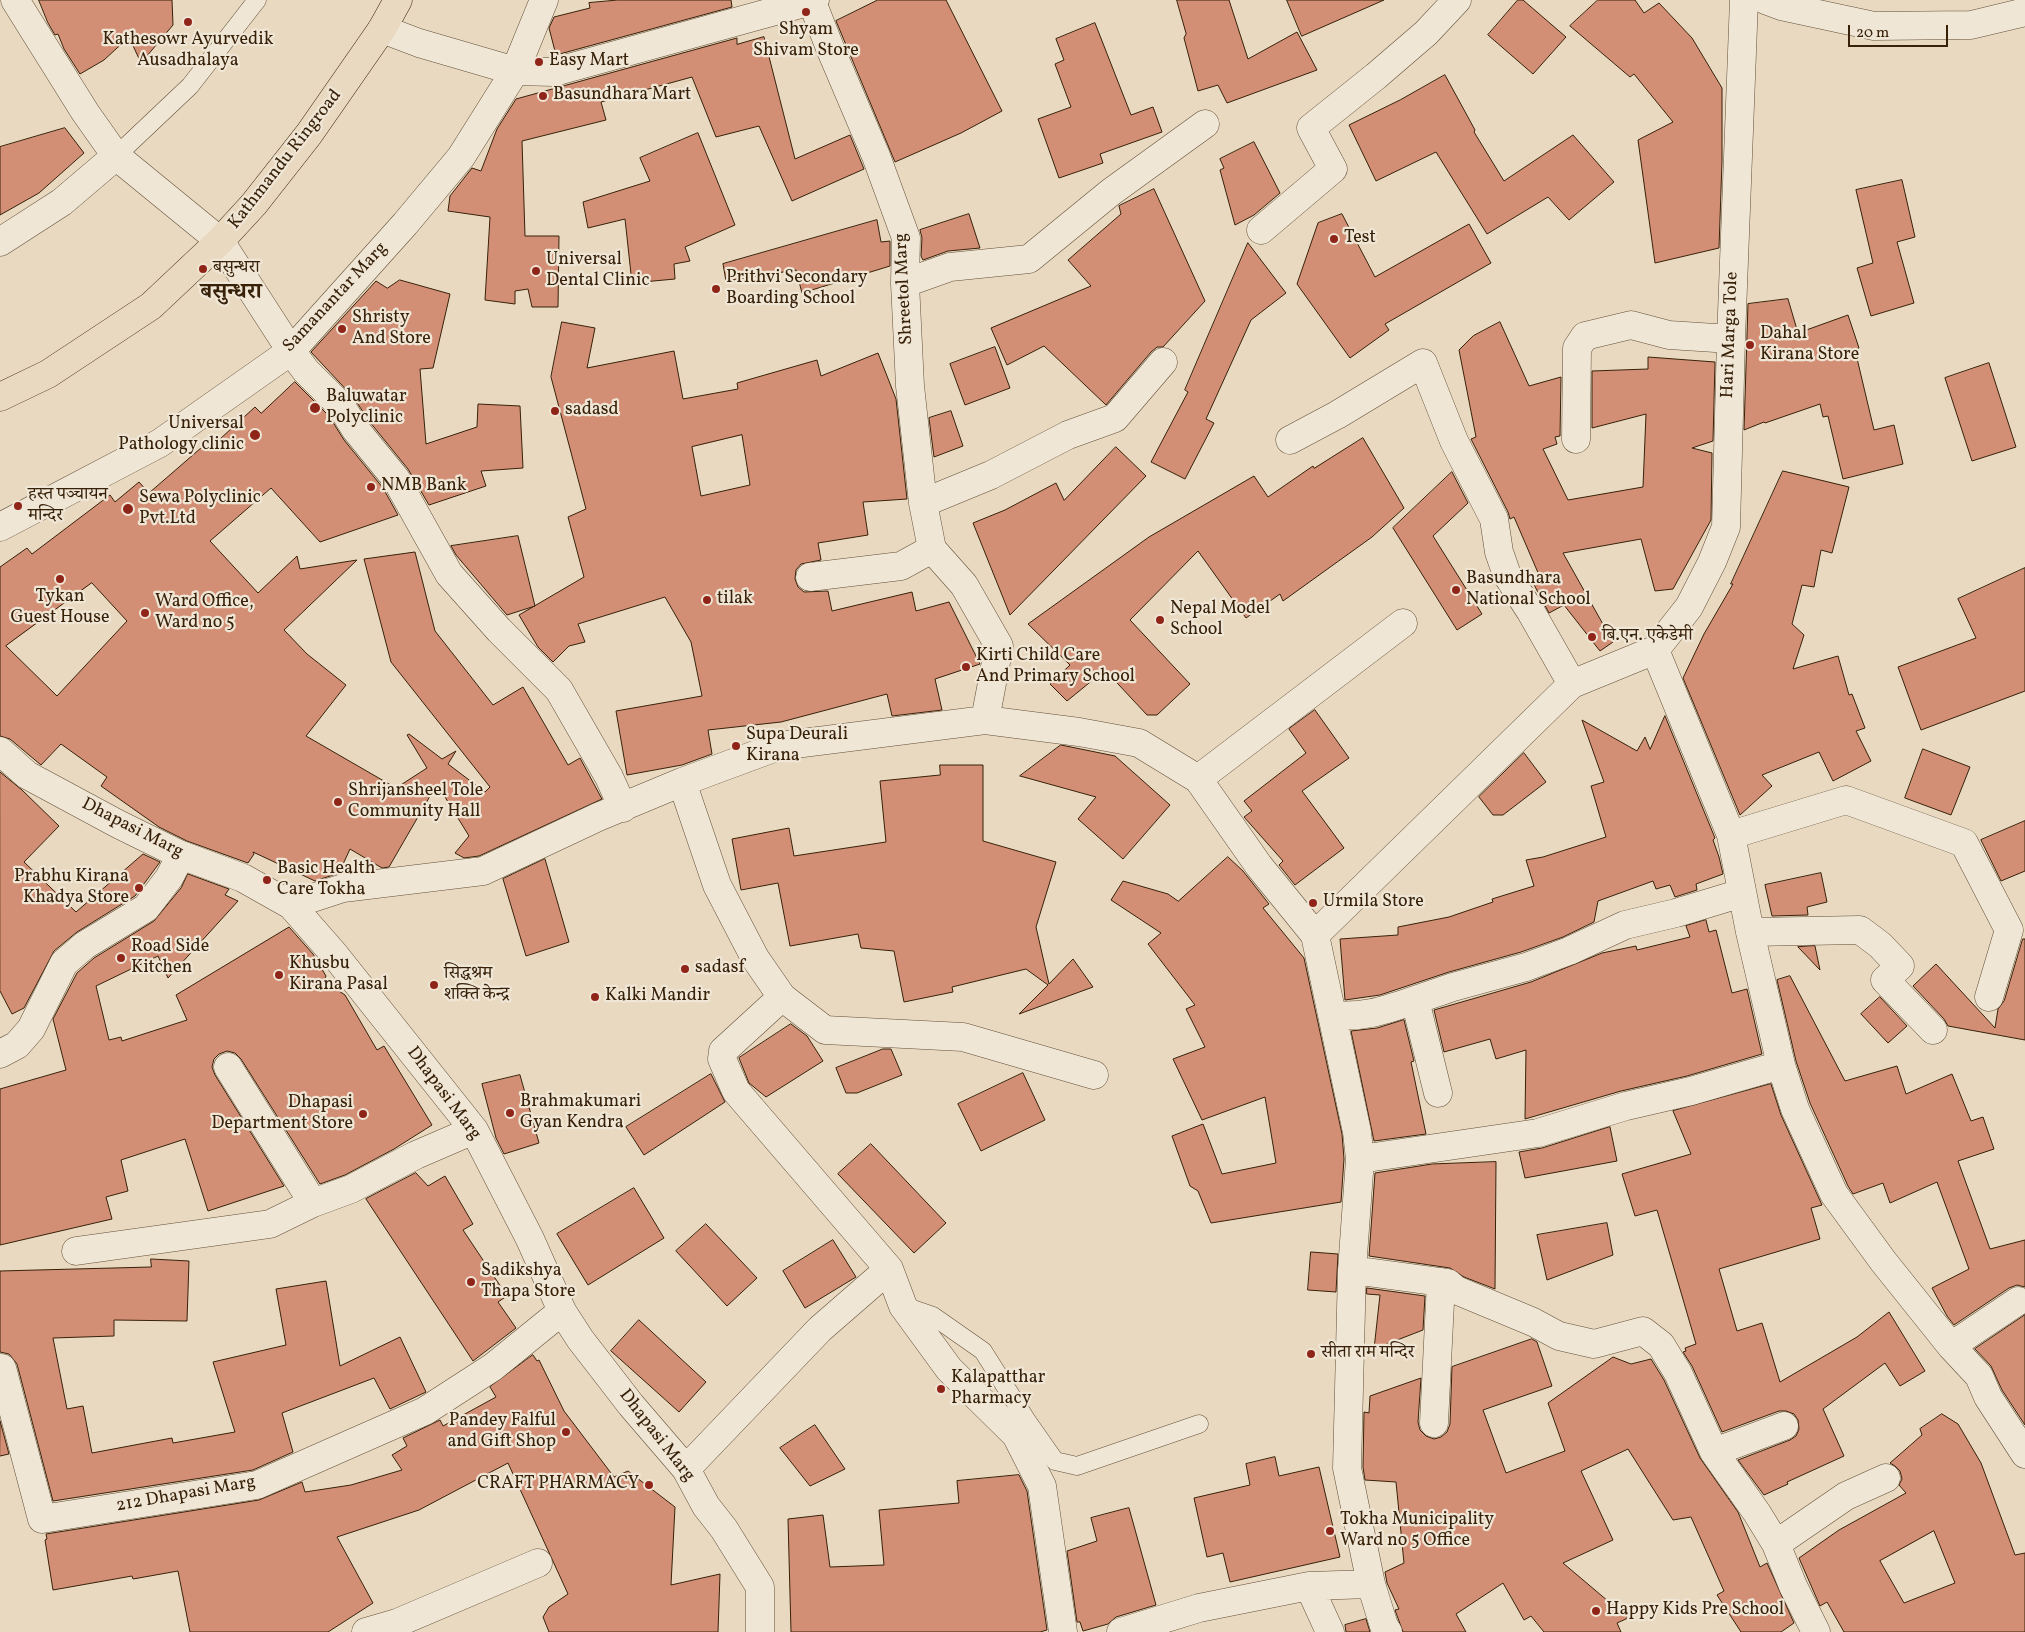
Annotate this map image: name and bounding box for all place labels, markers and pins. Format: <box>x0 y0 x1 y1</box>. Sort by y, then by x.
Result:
marker: Shyam Shivam Store <box>800 6 812 18</box>
marker: Kathesowr Ayurvedik Ausadhalaya <box>182 16 194 28</box>
place label: Shyam Shivam Store <box>753 20 859 62</box>
place label: Kathesowr Ayurvedik Ausadhalaya <box>103 30 273 72</box>
place label: Easy Mart <box>549 51 629 73</box>
marker: Easy Mart <box>533 56 545 68</box>
place label: Basundhara Mart <box>553 85 691 107</box>
marker: Basundhara Mart <box>537 90 549 102</box>
place label: Test <box>1344 228 1376 250</box>
marker: Test <box>1328 233 1340 245</box>
place label: Universal Dental Clinic <box>546 250 649 292</box>
place label: बसुन्धरा <box>213 258 260 280</box>
marker: बसुन्धरा <box>197 263 209 275</box>
marker: Universal Dental Clinic <box>530 265 542 277</box>
place label: Prithvi Secondary Boarding School <box>726 268 867 310</box>
marker: Prithvi Secondary Boarding School <box>710 283 722 295</box>
place label: Shristy And Store <box>352 308 431 350</box>
marker: Shristy And Store <box>336 323 348 335</box>
place label: Dahal Kirana Store <box>1760 324 1859 366</box>
marker: Dahal Kirana Store <box>1744 339 1756 351</box>
place label: Baluwatar Polyclinic <box>326 387 407 429</box>
place label: sadasd <box>565 400 619 422</box>
marker: Baluwatar Polyclinic <box>308 401 322 415</box>
marker: sadasd <box>549 405 561 417</box>
place label: Universal Pathology clinic <box>118 414 244 456</box>
marker: Universal Pathology clinic <box>248 428 262 442</box>
place label: NMB Bank <box>381 476 467 498</box>
marker: NMB Bank <box>365 481 377 493</box>
place label: हस्त पञ्चायन मन्दिर <box>28 485 108 528</box>
place label: Sewa Polyclinic Pvt.Ltd <box>139 488 261 530</box>
marker: हस्त पञ्चायन मन्दिर <box>12 500 24 512</box>
marker: Sewa Polyclinic Pvt.Ltd <box>121 502 135 516</box>
place label: Basundhara National School <box>1466 569 1591 612</box>
marker: Tykan Guest House <box>54 573 66 585</box>
marker: Basundhara National School <box>1450 584 1462 596</box>
place label: Tykan Guest House <box>11 587 109 630</box>
place label: tilak <box>717 589 753 611</box>
place label: Ward Office, Ward no 5 <box>155 592 254 634</box>
marker: tilak <box>701 594 713 606</box>
place label: Nepal Model School <box>1170 599 1270 642</box>
marker: Ward Office, Ward no 5 <box>139 607 151 619</box>
marker: Nepal Model School <box>1154 614 1166 626</box>
place label: बि.एन. एकेडेमी <box>1602 626 1693 648</box>
marker: बि.एन. एकेडेमी <box>1586 631 1598 643</box>
place label: Kirti Child Care And Primary School <box>976 646 1135 689</box>
marker: Kirti Child Care And Primary School <box>960 661 972 673</box>
place label: Supa Deurali Kirana <box>746 725 848 768</box>
marker: Supa Deurali Kirana <box>730 740 742 752</box>
place label: Shrijansheel Tole Community Hall <box>348 781 483 824</box>
marker: Shrijansheel Tole Community Hall <box>332 796 344 808</box>
place label: Basic Health Care Tokha <box>277 859 375 902</box>
place label: Prabhu Kirana Khadya Store <box>14 867 129 910</box>
marker: Basic Health Care Tokha <box>261 874 273 886</box>
marker: Prabhu Kirana Khadya Store <box>133 882 145 894</box>
place label: Urmila Store <box>1323 892 1424 914</box>
marker: Urmila Store <box>1307 897 1319 909</box>
place label: Road Side Kitchen <box>131 937 209 980</box>
marker: Road Side Kitchen <box>115 952 127 964</box>
place label: Khusbu Kirana Pasal <box>289 954 388 996</box>
place label: sadasf <box>695 958 745 980</box>
marker: sadasf <box>679 963 691 975</box>
place label: सिद्धश्रम शक्ति केन्द्र <box>444 964 509 1006</box>
marker: Khusbu Kirana Pasal <box>273 969 285 981</box>
marker: सिद्धश्रम शक्ति केन्द्र <box>428 979 440 991</box>
place label: Kalki Mandir <box>605 986 710 1008</box>
marker: Kalki Mandir <box>589 991 601 1003</box>
place label: Brahmakumari Gyan Kendra <box>520 1092 641 1134</box>
place label: Dhapasi Department Store <box>211 1093 353 1136</box>
marker: Brahmakumari Gyan Kendra <box>504 1107 516 1119</box>
marker: Dhapasi Department Store <box>357 1108 369 1120</box>
place label: Sadikshya Thapa Store <box>481 1261 575 1304</box>
marker: Sadikshya Thapa Store <box>465 1276 477 1288</box>
place label: सीता राम मन्दिर <box>1321 1343 1414 1365</box>
marker: सीता राम मन्दिर <box>1305 1348 1317 1360</box>
place label: Kalapatthar Pharmacy <box>951 1368 1045 1410</box>
marker: Kalapatthar Pharmacy <box>935 1383 947 1395</box>
place label: Pandey Falful and Gift Shop <box>447 1411 556 1454</box>
marker: Pandey Falful and Gift Shop <box>560 1426 572 1438</box>
place label: CRAFT PHARMACY <box>477 1474 639 1496</box>
marker: CRAFT PHARMACY <box>643 1479 655 1491</box>
place label: Tokha Municipality Ward no 5 Office <box>1340 1510 1494 1552</box>
marker: Tokha Municipality Ward no 5 Office <box>1324 1525 1336 1537</box>
place label: Happy Kids Pre School <box>1606 1600 1784 1622</box>
marker: Happy Kids Pre School <box>1590 1605 1602 1617</box>

